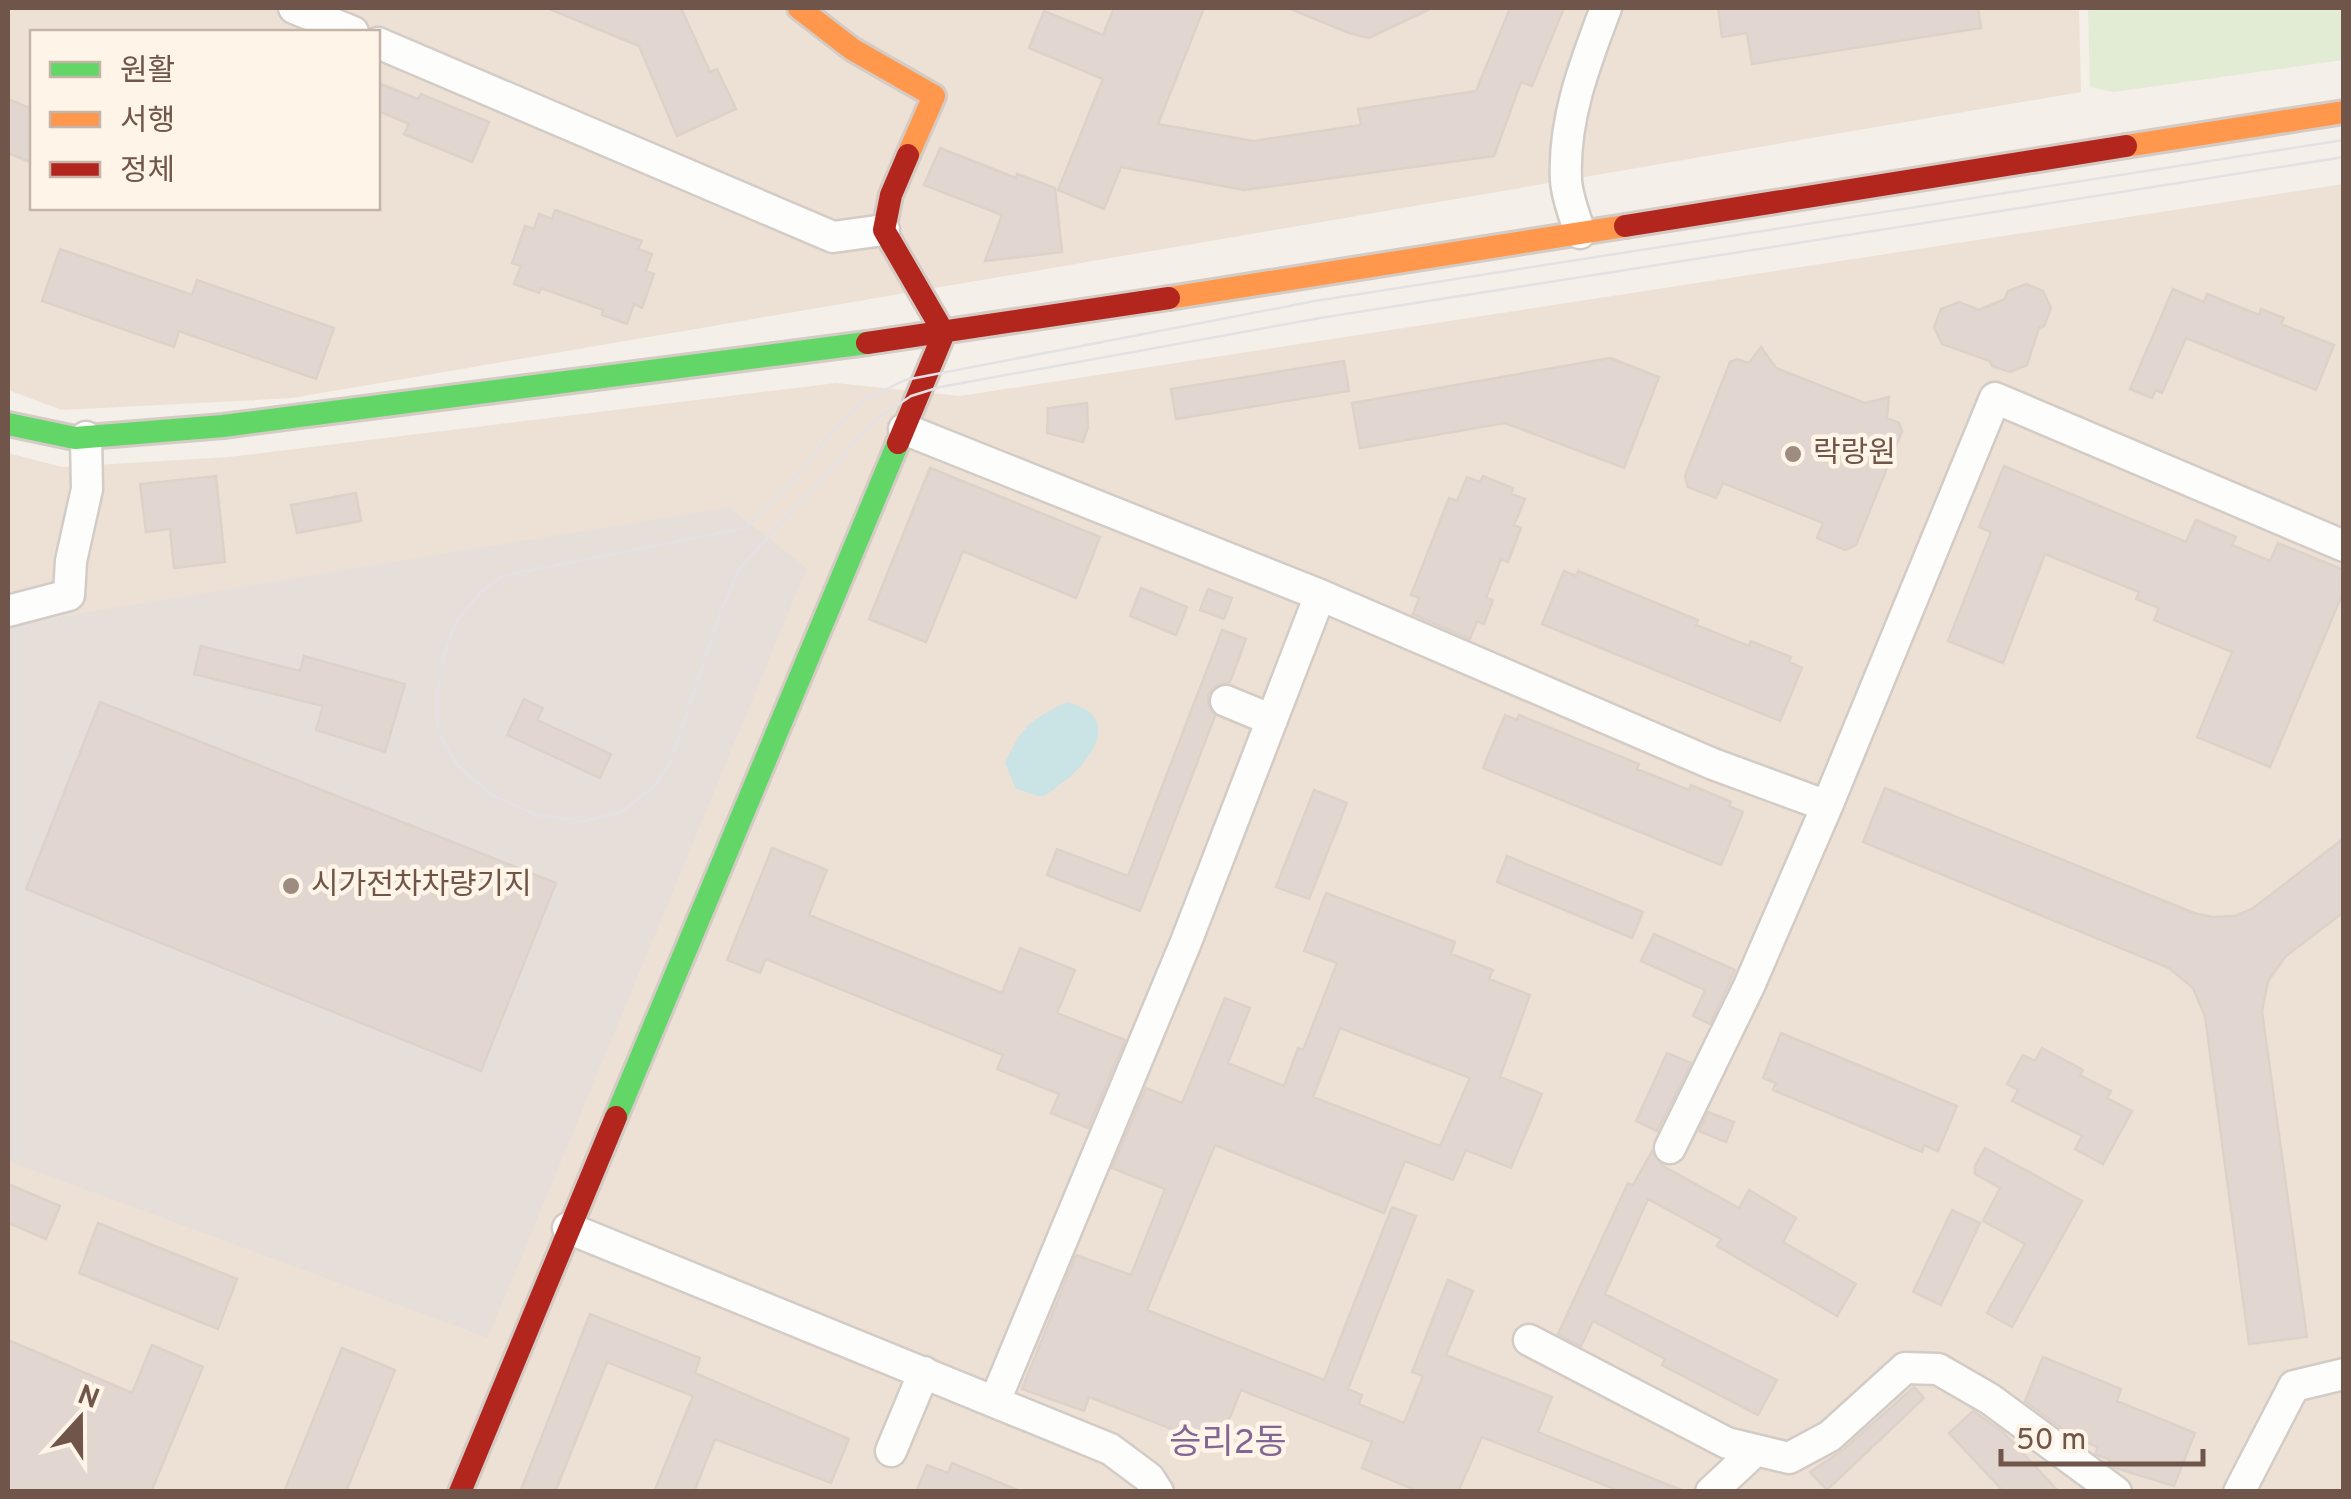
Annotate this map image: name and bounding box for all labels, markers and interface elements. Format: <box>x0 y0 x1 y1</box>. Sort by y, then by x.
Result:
legend <box>30 30 380 210</box>
text: 원활 <box>120 54 175 91</box>
text: 서행 <box>120 104 175 141</box>
text: 정체 <box>120 154 175 191</box>
place label: 락랑원 <box>1813 436 1896 473</box>
marker: 락랑원 <box>1782 443 1804 465</box>
place label: 시가전차차량기지 <box>311 868 532 905</box>
marker: 시가전차차량기지 <box>280 875 302 897</box>
north arrow <box>30 1369 130 1469</box>
text: N <box>72 1378 104 1419</box>
scale bar <box>2001 1404 2204 1466</box>
district label: 승리2동 <box>1169 1422 1287 1466</box>
text: 50 m <box>2016 1423 2086 1460</box>

